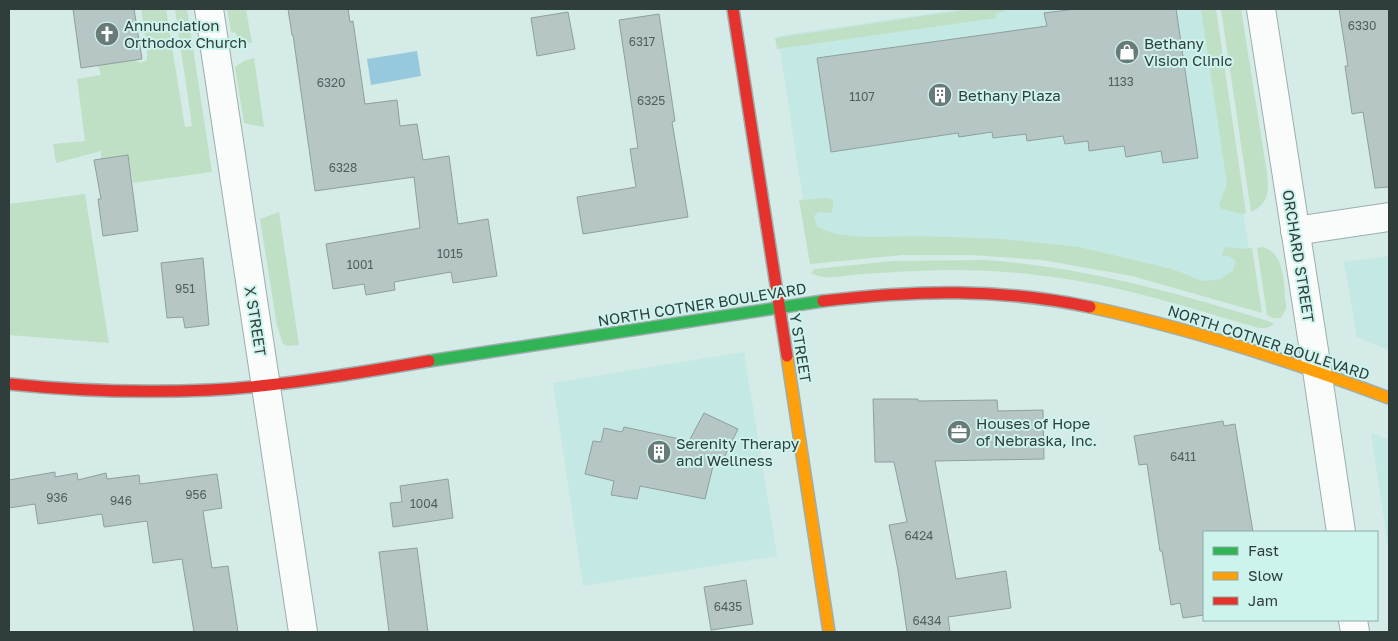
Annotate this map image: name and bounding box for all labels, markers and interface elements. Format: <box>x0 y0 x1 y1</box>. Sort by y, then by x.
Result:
place label: Annunciation Orthodox Church <box>124 16 247 51</box>
house number: 6330 <box>1348 18 1376 33</box>
church icon: Annunciation Orthodox Church <box>94 21 120 47</box>
house number: 6317 <box>629 34 655 49</box>
place label: Bethany Vision Clinic <box>1144 34 1232 69</box>
shop icon: Bethany Vision Clinic <box>1114 39 1140 65</box>
house number: 1133 <box>1108 74 1134 89</box>
house number: 6320 <box>317 75 345 90</box>
building icon: Bethany Plaza <box>927 82 953 108</box>
place label: Bethany Plaza <box>958 86 1061 104</box>
house number: 1107 <box>849 89 875 104</box>
house number: 6325 <box>637 93 665 108</box>
house number: 6328 <box>329 160 357 175</box>
street label: ORCHARD STREET <box>1280 188 1318 324</box>
house number: 1015 <box>437 246 463 261</box>
house number: 1001 <box>347 257 373 272</box>
street label: NORTH COTNER BOULEVARD <box>596 279 808 329</box>
house number: 951 <box>175 281 195 296</box>
street label: X STREET <box>242 285 270 357</box>
street label: NORTH COTNER BOULEVARD <box>1166 301 1372 383</box>
street label: Y STREET <box>787 312 815 384</box>
place label: Houses of Hope of Nebraska, Inc. <box>976 414 1097 449</box>
office icon: Houses of Hope of Nebraska, Inc. <box>946 419 972 445</box>
place label: Serenity Therapy and Wellness <box>676 434 800 469</box>
building icon: Serenity Therapy and Wellness <box>646 439 672 465</box>
house number: 6411 <box>1170 449 1196 464</box>
house number: 956 <box>185 487 207 502</box>
house number: 936 <box>46 490 68 505</box>
house number: 946 <box>110 493 132 508</box>
house number: 1004 <box>410 496 438 511</box>
house number: 6424 <box>905 528 933 543</box>
legend <box>1203 531 1378 621</box>
text: Fast <box>1248 541 1279 559</box>
text: Slow <box>1248 566 1283 584</box>
text: Jam <box>1248 591 1278 609</box>
house number: 6435 <box>714 599 742 614</box>
house number: 6434 <box>913 613 941 628</box>

